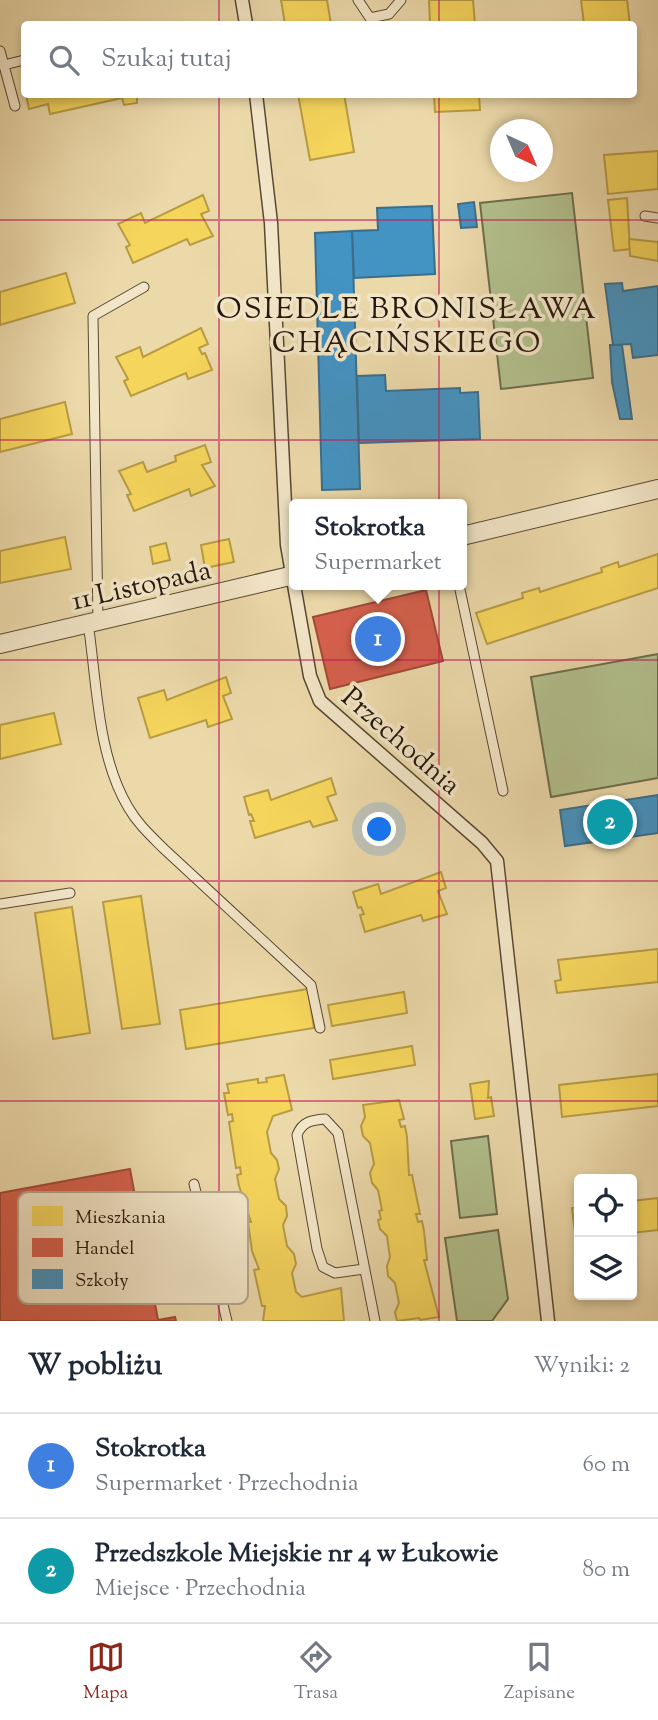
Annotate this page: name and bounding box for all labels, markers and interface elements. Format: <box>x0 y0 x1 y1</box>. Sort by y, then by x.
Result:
search box <box>21 21 637 98</box>
icon: search <box>45 41 83 79</box>
text: Szukaj tutaj <box>101 41 232 78</box>
north arrow <box>490 119 553 182</box>
district label: OSIEDLE BRONISŁAWA CHĄCIŃSKIEGO <box>216 289 598 366</box>
popup <box>289 499 467 590</box>
text: Stokrotka <box>314 510 425 547</box>
text: Supermarket <box>314 547 442 580</box>
street label: 11 Listopada <box>68 551 216 622</box>
pin: 1 <box>355 613 401 665</box>
street label: Przechodnia <box>332 679 469 806</box>
pin: 2 <box>587 796 633 848</box>
your location <box>362 812 396 846</box>
map controls <box>574 1174 637 1300</box>
button: locate <box>574 1174 637 1237</box>
legend <box>18 1192 248 1304</box>
text: Mieszkania <box>75 1205 166 1232</box>
text: Handel <box>75 1236 134 1263</box>
button: layers <box>574 1237 637 1300</box>
text: Szkoły <box>75 1268 129 1295</box>
text: W pobliżu <box>28 1345 162 1388</box>
text: Wyniki: 2 <box>534 1350 630 1383</box>
text: Stokrotka <box>95 1431 206 1468</box>
text: 1 <box>47 1449 55 1482</box>
text: 60 m <box>582 1449 630 1482</box>
text: Supermarket · Przechodnia <box>95 1468 359 1501</box>
text: Przedszkole Miejskie nr 4 w Łukowie <box>95 1536 498 1573</box>
text: 2 <box>46 1554 56 1587</box>
text: 80 m <box>582 1554 630 1587</box>
text: Miejsce · Przechodnia <box>95 1573 306 1606</box>
tab: Mapa <box>83 1638 128 1707</box>
tab: Trasa <box>294 1638 338 1707</box>
tab: Zapisane <box>504 1638 575 1707</box>

